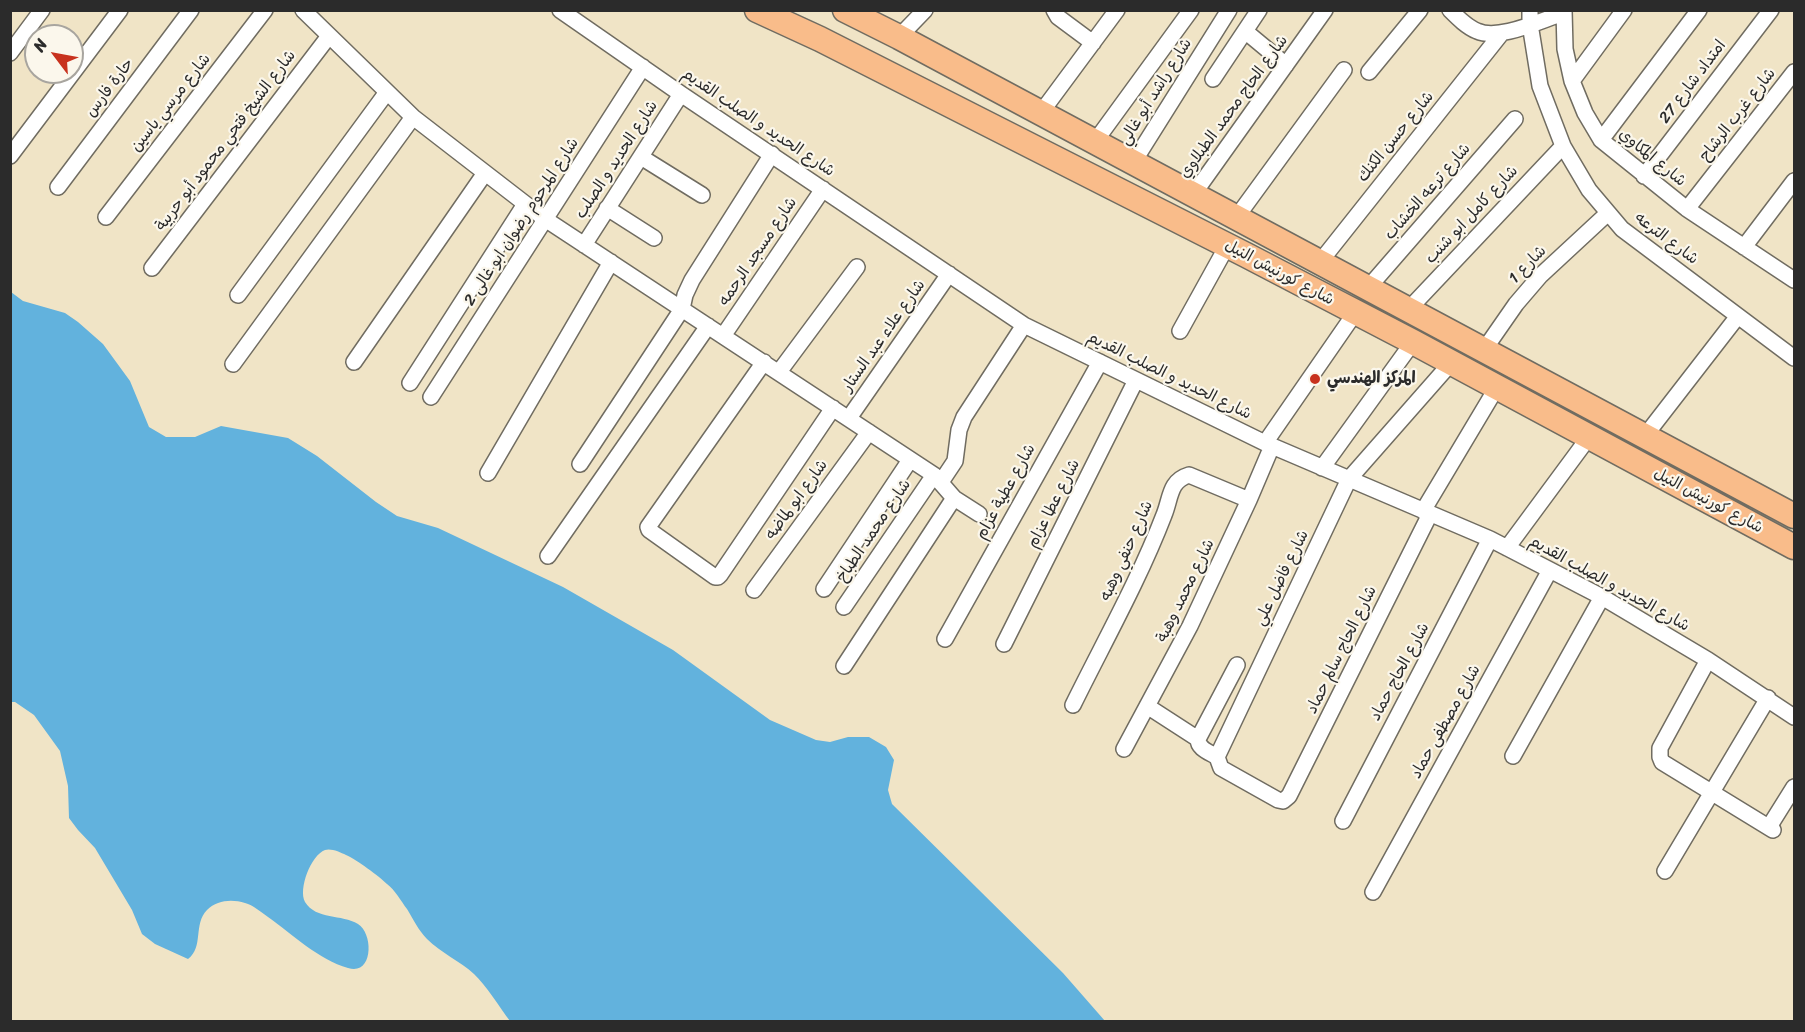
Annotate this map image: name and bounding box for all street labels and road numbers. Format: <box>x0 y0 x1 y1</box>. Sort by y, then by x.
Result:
street label: شارع الحاج محمد الطبلاوي <box>1176 32 1292 182</box>
street label: شارع راشد أبو غالي <box>1115 35 1197 149</box>
street label: امتداد شارع 27 <box>1655 37 1731 127</box>
street label: شارع الشيخ فتحي محمود أبو حربية <box>152 47 300 235</box>
street label: شارع مرسي ياسين <box>127 50 215 156</box>
street label: حارة فارس <box>82 55 138 121</box>
street label: شارع الحديد و الصلب القديم <box>678 65 838 181</box>
street label: شارع غرب الرشاح <box>1696 65 1780 165</box>
street label: شارع حسن الكنك <box>1354 88 1438 186</box>
street label: شارع الحديد و الصلب <box>572 97 662 223</box>
street label: شارع المكاوي <box>1614 125 1690 191</box>
street label: شارع المرحوم رضوان ابو غالى 2 <box>460 134 584 310</box>
street label: شارع ترعه الخشاب <box>1381 140 1475 244</box>
street label: شارع كامل ابو شنب <box>1422 162 1522 268</box>
street label: شارع مسجد الرحمه <box>714 194 802 310</box>
street label: شارع الترعه <box>1630 209 1702 269</box>
street label: شارع كورنيش النيل <box>1221 236 1337 310</box>
street label: شارع 1 <box>1505 242 1551 288</box>
street label: شارع علاء عبد الستار <box>838 276 930 396</box>
street label: شارع الحديد و الصلب القديم <box>1084 328 1254 424</box>
street label: شارع عطية عزام <box>972 441 1040 543</box>
street label: شارع ابو لماضه <box>762 456 832 544</box>
street label: شارع عطا عزام <box>1023 456 1085 552</box>
street label: شارع كورنيش النيل <box>1650 464 1766 538</box>
street label: شارع محمد الطباخ <box>833 476 915 586</box>
street label: شارع حنفي وهبه <box>1096 498 1158 604</box>
street label: شارع فاضل علي <box>1251 527 1313 629</box>
street label: شارع الحديد و الصلب القديم <box>1525 532 1693 636</box>
street label: شارع محمد وهبة <box>1153 536 1219 646</box>
street label: شارع الحاج سالم حماد <box>1303 583 1381 717</box>
street label: شارع الحاج حماد <box>1366 620 1434 724</box>
street label: شارع مصطفى حماد <box>1407 662 1485 782</box>

